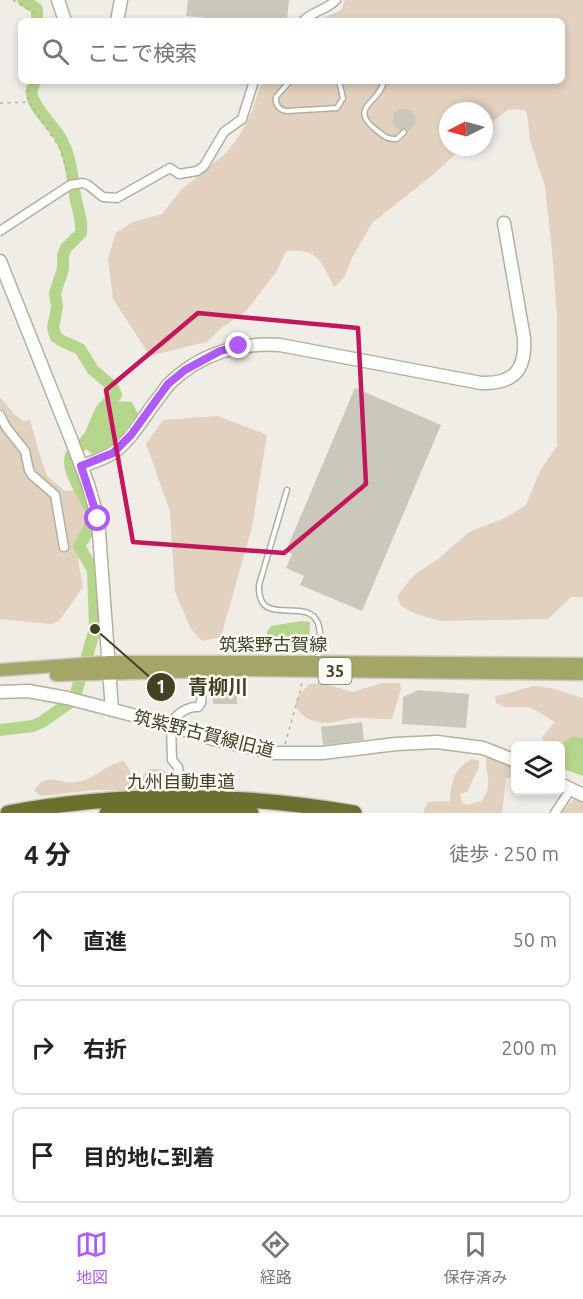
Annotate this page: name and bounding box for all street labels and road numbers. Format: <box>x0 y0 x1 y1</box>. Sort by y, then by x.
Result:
street label: 筑紫野古賀線 <box>219 634 327 654</box>
road number: 35 <box>318 658 352 684</box>
street label: 筑紫野古賀線旧道 <box>132 706 276 760</box>
street label: 九州自動車道 <box>127 771 235 791</box>

